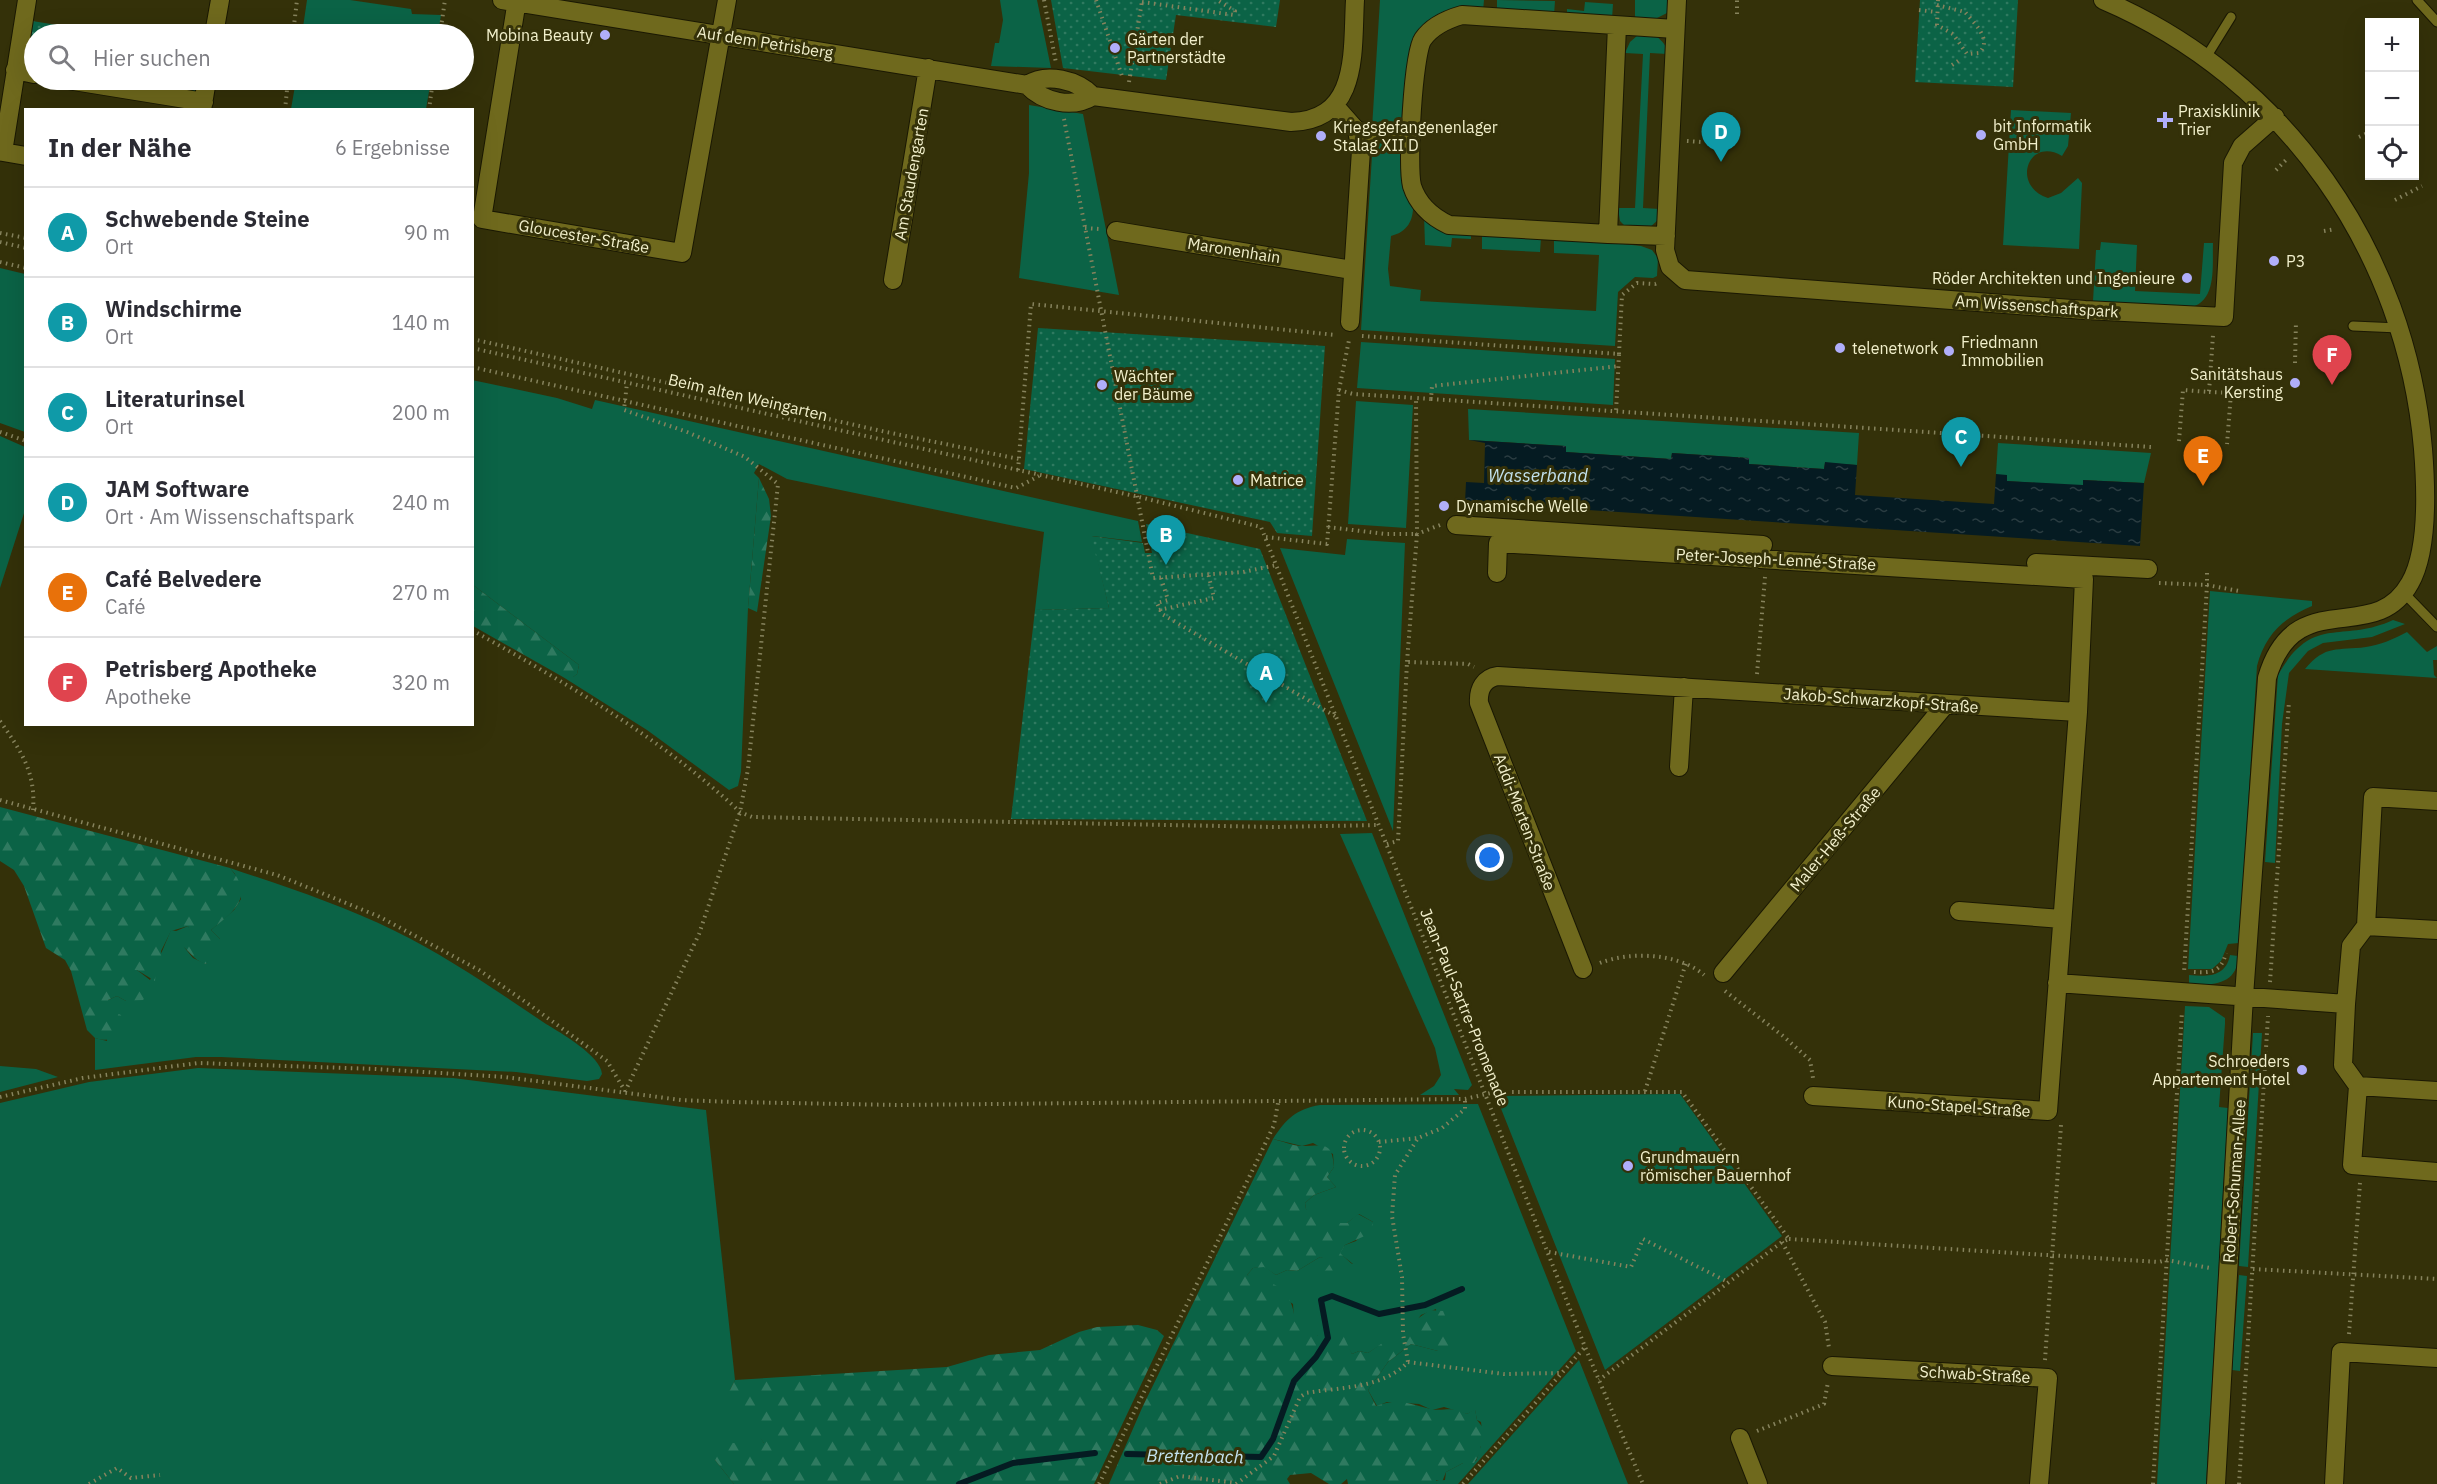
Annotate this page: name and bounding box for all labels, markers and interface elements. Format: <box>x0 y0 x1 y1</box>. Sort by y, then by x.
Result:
map controls <box>2365 18 2419 180</box>
button: + <box>2365 18 2419 72</box>
street label: Auf dem Petrisberg <box>695 21 835 63</box>
search box <box>24 24 474 90</box>
place label: Mobina Beauty <box>486 25 593 45</box>
marker: Mobina Beauty <box>598 28 612 42</box>
place label: Gärten der Partnerstädte <box>1127 29 1226 67</box>
icon: search <box>45 41 78 74</box>
marker: Gärten der Partnerstädte <box>1108 41 1122 55</box>
text: Hier suchen <box>93 43 211 72</box>
button: − <box>2365 72 2419 126</box>
place label: Praxisklinik Trier <box>2178 101 2261 139</box>
street label: Am Staudengarten <box>890 106 932 242</box>
marker: Praxisklinik Trier <box>2156 111 2174 129</box>
pin: D <box>1702 112 1740 162</box>
place label: bit Informatik GmbH <box>1993 116 2092 154</box>
place label: Kriegsgefangenenlager Stalag XII D <box>1333 117 1498 155</box>
button: locate <box>2365 126 2419 180</box>
marker: bit Informatik GmbH <box>1974 128 1988 142</box>
marker: Kriegsgefangenenlager Stalag XII D <box>1314 129 1328 143</box>
text: In der Nähe <box>48 130 192 164</box>
text: 6 Ergebnisse <box>335 134 450 161</box>
text: Schwebende Steine <box>105 204 310 233</box>
street label: Gloucester-Straße <box>517 215 651 257</box>
text: A <box>61 219 74 246</box>
text: 90 m <box>404 219 450 246</box>
text: Ort <box>105 233 134 260</box>
street label: Maronenhain <box>1186 233 1282 267</box>
place label: P3 <box>2286 251 2305 271</box>
marker: P3 <box>2267 254 2281 268</box>
place label: Röder Architekten und Ingenieure <box>1932 268 2175 288</box>
marker: Röder Architekten und Ingenieure <box>2180 271 2194 285</box>
street label: Am Wissenschaftspark <box>1955 290 2120 322</box>
text: Windschirme <box>105 294 242 323</box>
text: B <box>61 309 74 336</box>
text: 140 m <box>392 309 450 336</box>
text: Ort <box>105 323 134 350</box>
place label: Friedmann Immobilien <box>1961 332 2044 370</box>
pin: F <box>2312 336 2352 385</box>
place label: telenetwork <box>1852 338 1939 358</box>
marker: telenetwork <box>1833 341 1847 355</box>
marker: Friedmann Immobilien <box>1942 344 1956 358</box>
place label: Sanitätshaus Kersting <box>2190 364 2284 402</box>
place label: Wächter der Bäume <box>1114 366 1193 404</box>
street label: Beim alten Weingarten <box>666 369 830 425</box>
marker: Sanitätshaus Kersting <box>2288 376 2302 390</box>
marker: Wächter der Bäume <box>1095 378 1109 392</box>
text: Literaturinsel <box>105 384 245 413</box>
text: C <box>61 399 74 426</box>
text: 200 m <box>392 399 450 426</box>
text: Ort <box>105 413 134 440</box>
pin: C <box>1942 418 1980 467</box>
pin: E <box>2184 436 2222 486</box>
water label: Wasserband <box>1488 464 1588 487</box>
place label: Matrice <box>1250 470 1304 490</box>
marker: Matrice <box>1231 473 1245 487</box>
text: JAM Software <box>105 474 249 503</box>
text: D <box>61 489 74 516</box>
text: 240 m <box>392 489 450 516</box>
place label: Dynamische Welle <box>1456 496 1588 516</box>
marker: Dynamische Welle <box>1437 499 1451 513</box>
text: Ort · Am Wissenschaftspark <box>105 503 354 530</box>
pin: B <box>1146 516 1186 565</box>
street label: Peter-Joseph-Lenné-Straße <box>1675 544 1877 574</box>
text: Café Belvedere <box>105 564 262 593</box>
text: E <box>61 579 74 606</box>
text: 270 m <box>392 579 450 606</box>
text: Café <box>105 593 145 620</box>
text: Petrisberg Apotheke <box>105 654 317 683</box>
pin: A <box>1246 654 1286 703</box>
text: F <box>62 669 73 696</box>
text: 320 m <box>392 669 450 696</box>
text: Apotheke <box>105 683 191 710</box>
street label: Jakob-Schwarzkopf-Straße <box>1783 683 1979 717</box>
street label: Addi-Merten-Straße <box>1490 751 1560 893</box>
street label: Maler-Heß-Straße <box>1785 782 1885 896</box>
your location <box>1475 843 1504 872</box>
street label: Jean-Paul-Sartre-Promenade <box>1416 905 1514 1109</box>
place label: Schroeders Appartement Hotel <box>2152 1051 2290 1089</box>
marker: Schroeders Appartement Hotel <box>2295 1063 2309 1077</box>
street label: Kuno-Stapel-Straße <box>1887 1091 2031 1121</box>
street label: Robert-Schuman-Allee <box>2218 1098 2250 1263</box>
place label: Grundmauern römischer Bauernhof <box>1640 1147 1791 1185</box>
marker: Grundmauern römischer Bauernhof <box>1621 1159 1635 1173</box>
street label: Schwab-Straße <box>1919 1361 2031 1387</box>
water label: Brettenbach <box>1146 1444 1244 1468</box>

